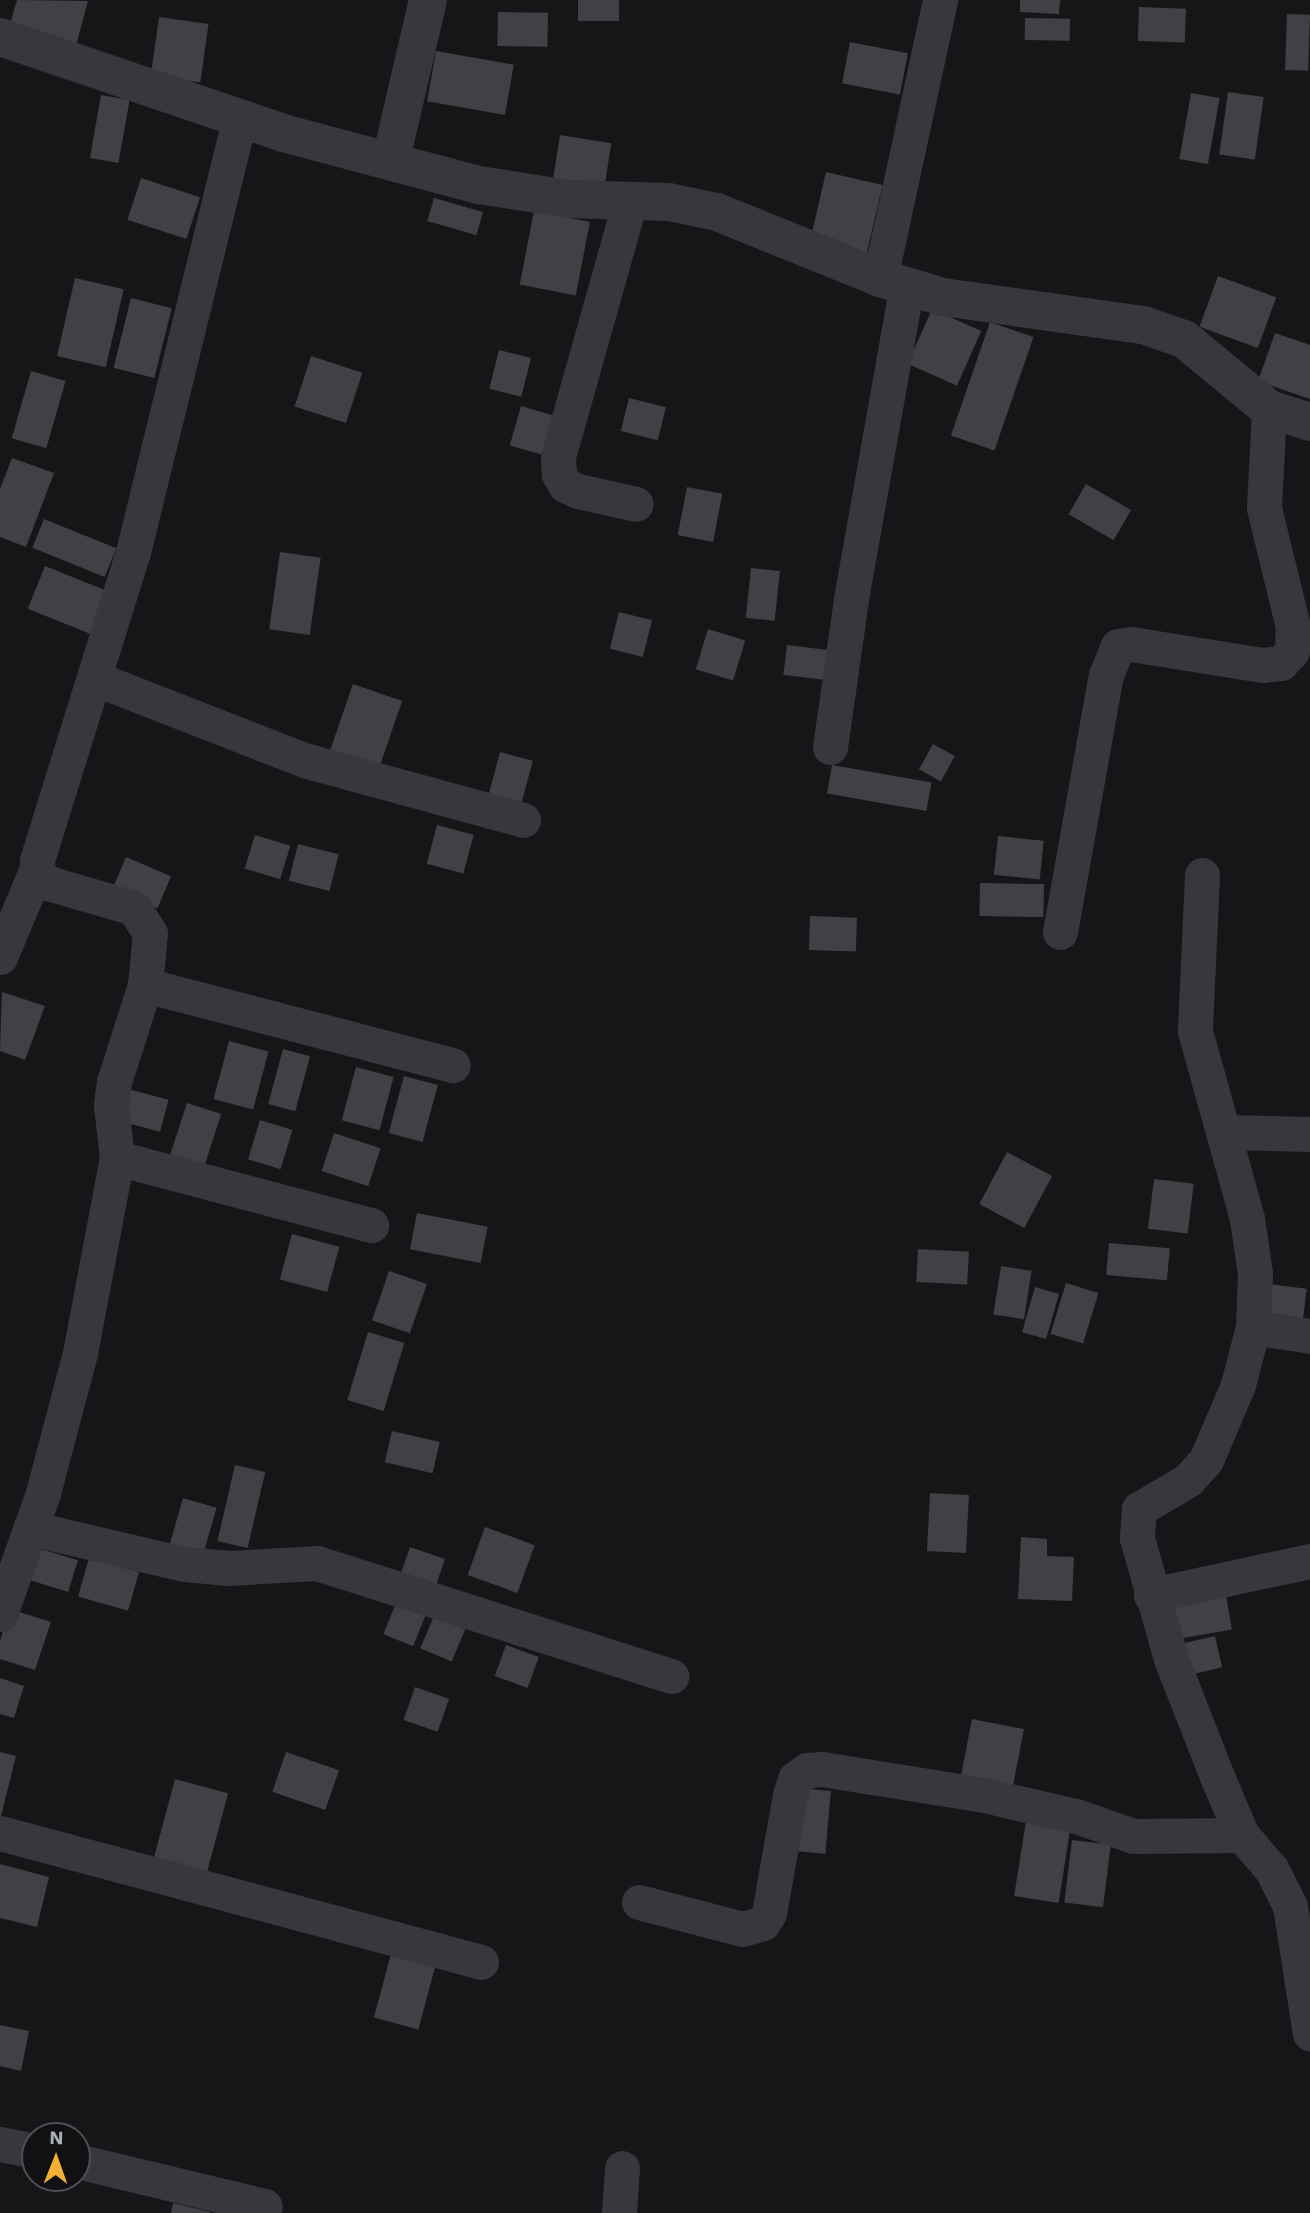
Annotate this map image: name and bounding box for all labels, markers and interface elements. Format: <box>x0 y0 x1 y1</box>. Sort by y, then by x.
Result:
north arrow <box>21 2122 91 2192</box>
text: N <box>49 2126 64 2149</box>

